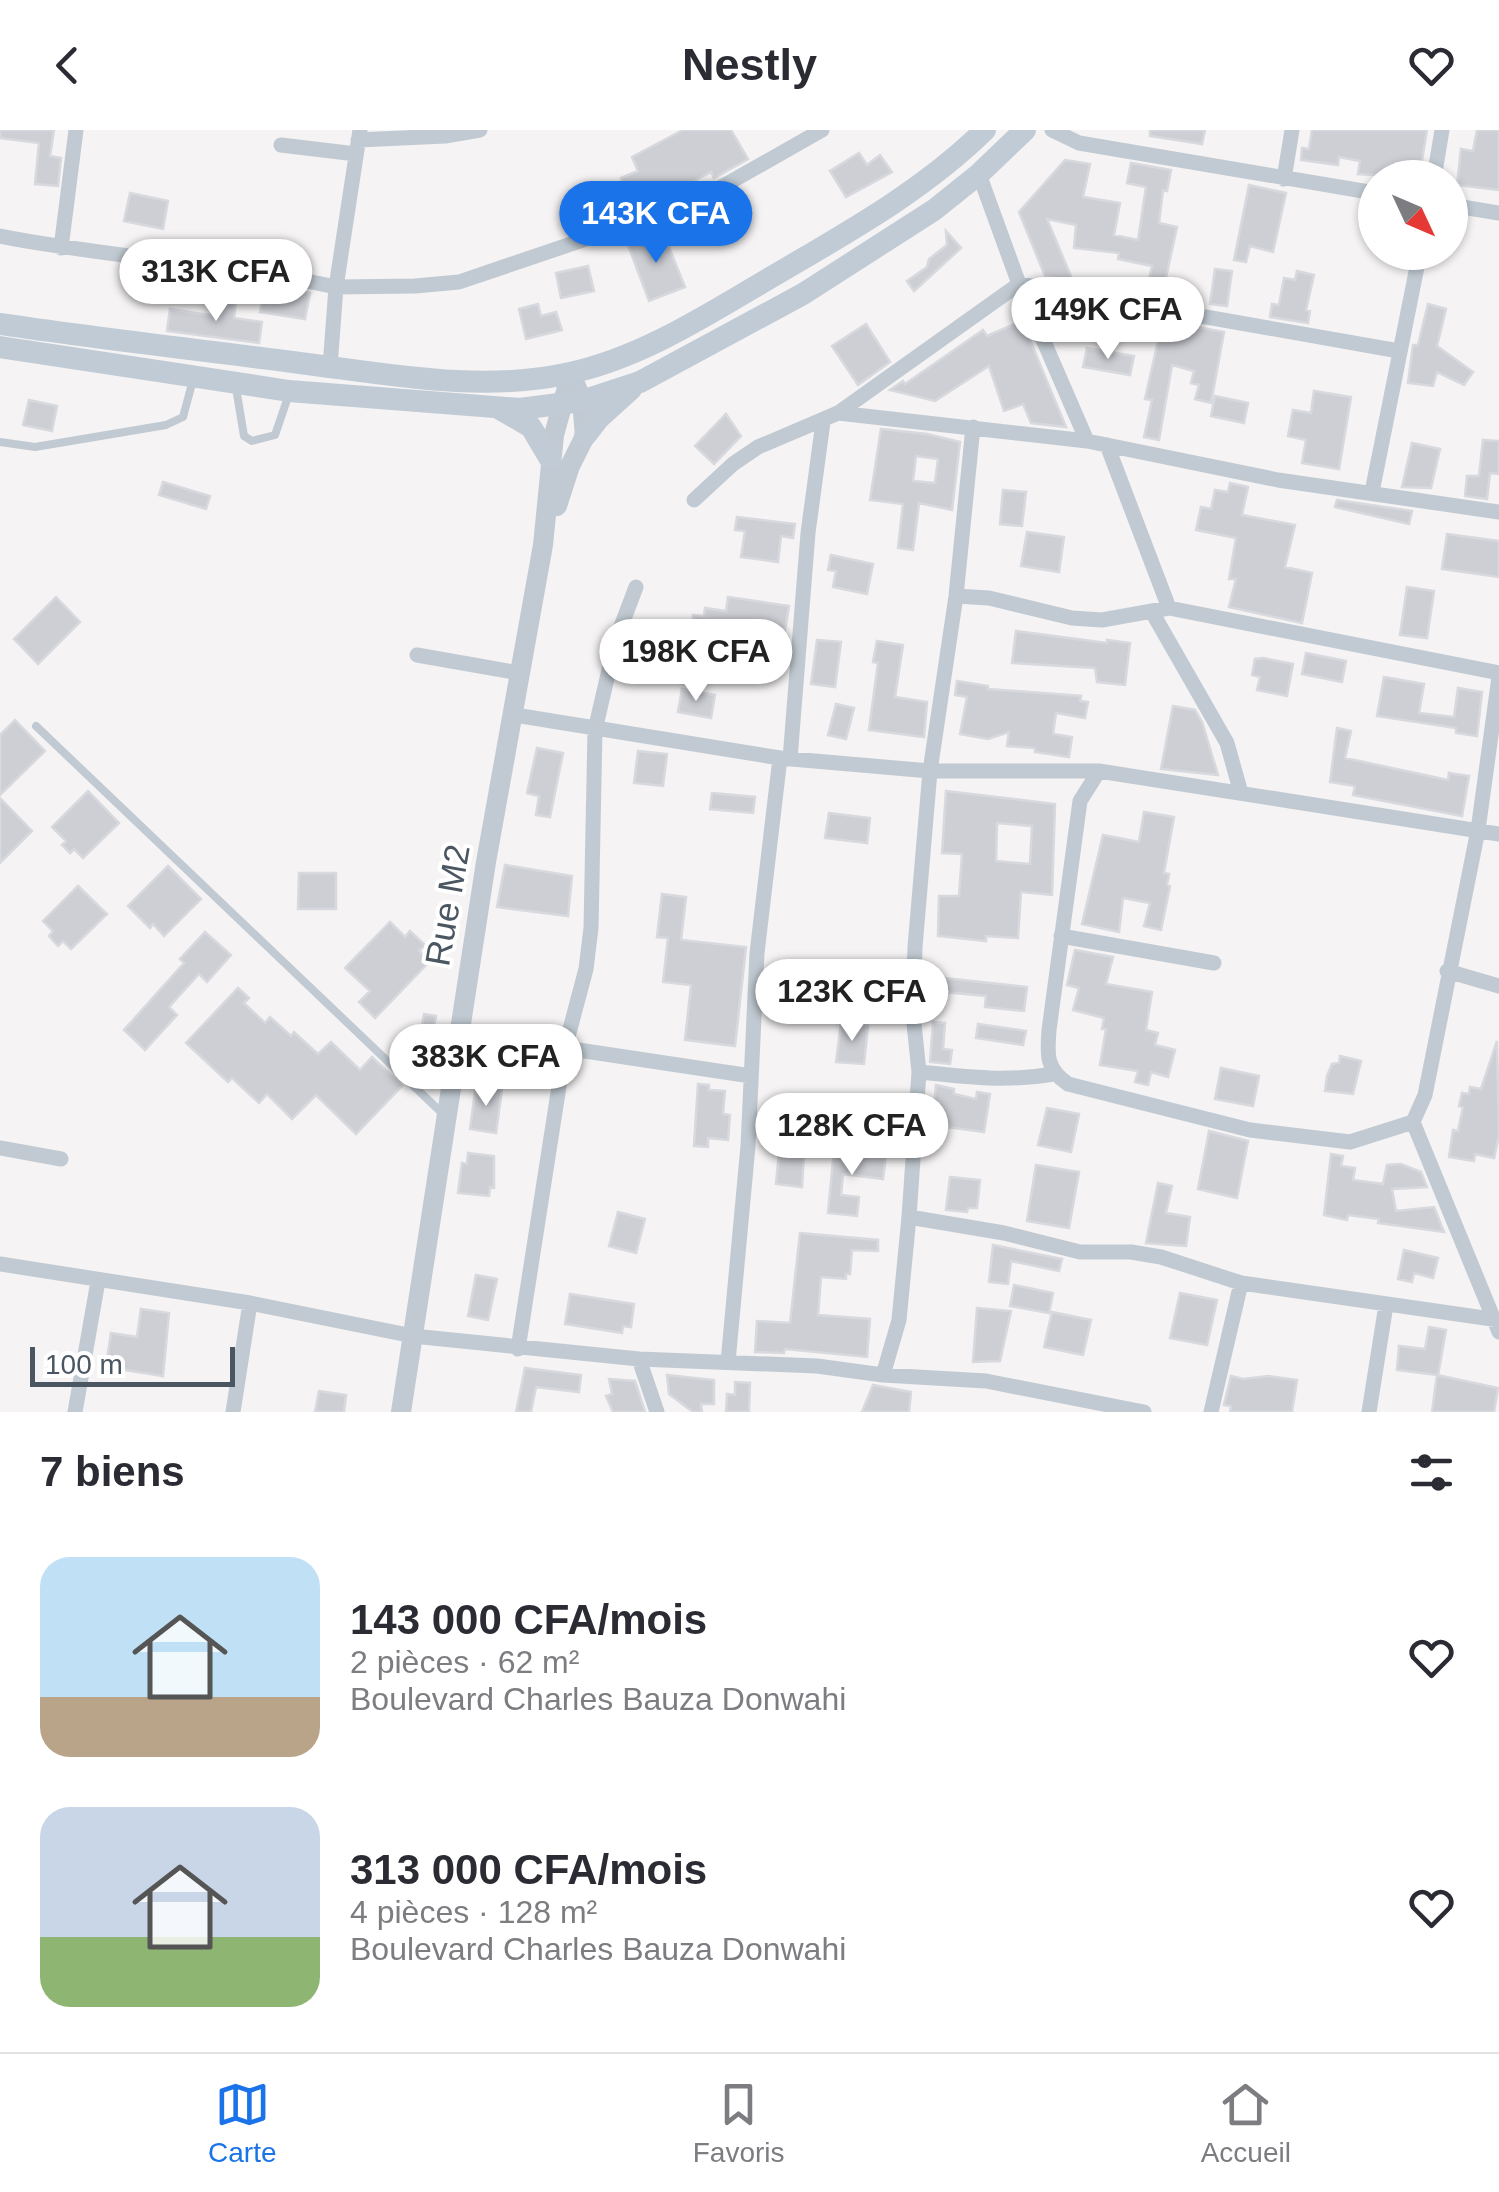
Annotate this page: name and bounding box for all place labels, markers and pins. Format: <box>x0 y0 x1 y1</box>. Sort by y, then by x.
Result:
pin: 143K CFA <box>553 181 759 266</box>
pin: 313K CFA <box>113 239 319 324</box>
pin: 149K CFA <box>1005 277 1211 362</box>
pin: 198K CFA <box>593 619 799 704</box>
pin: 123K CFA <box>749 959 955 1044</box>
pin: 383K CFA <box>383 1024 589 1109</box>
pin: 128K CFA <box>749 1093 955 1178</box>

